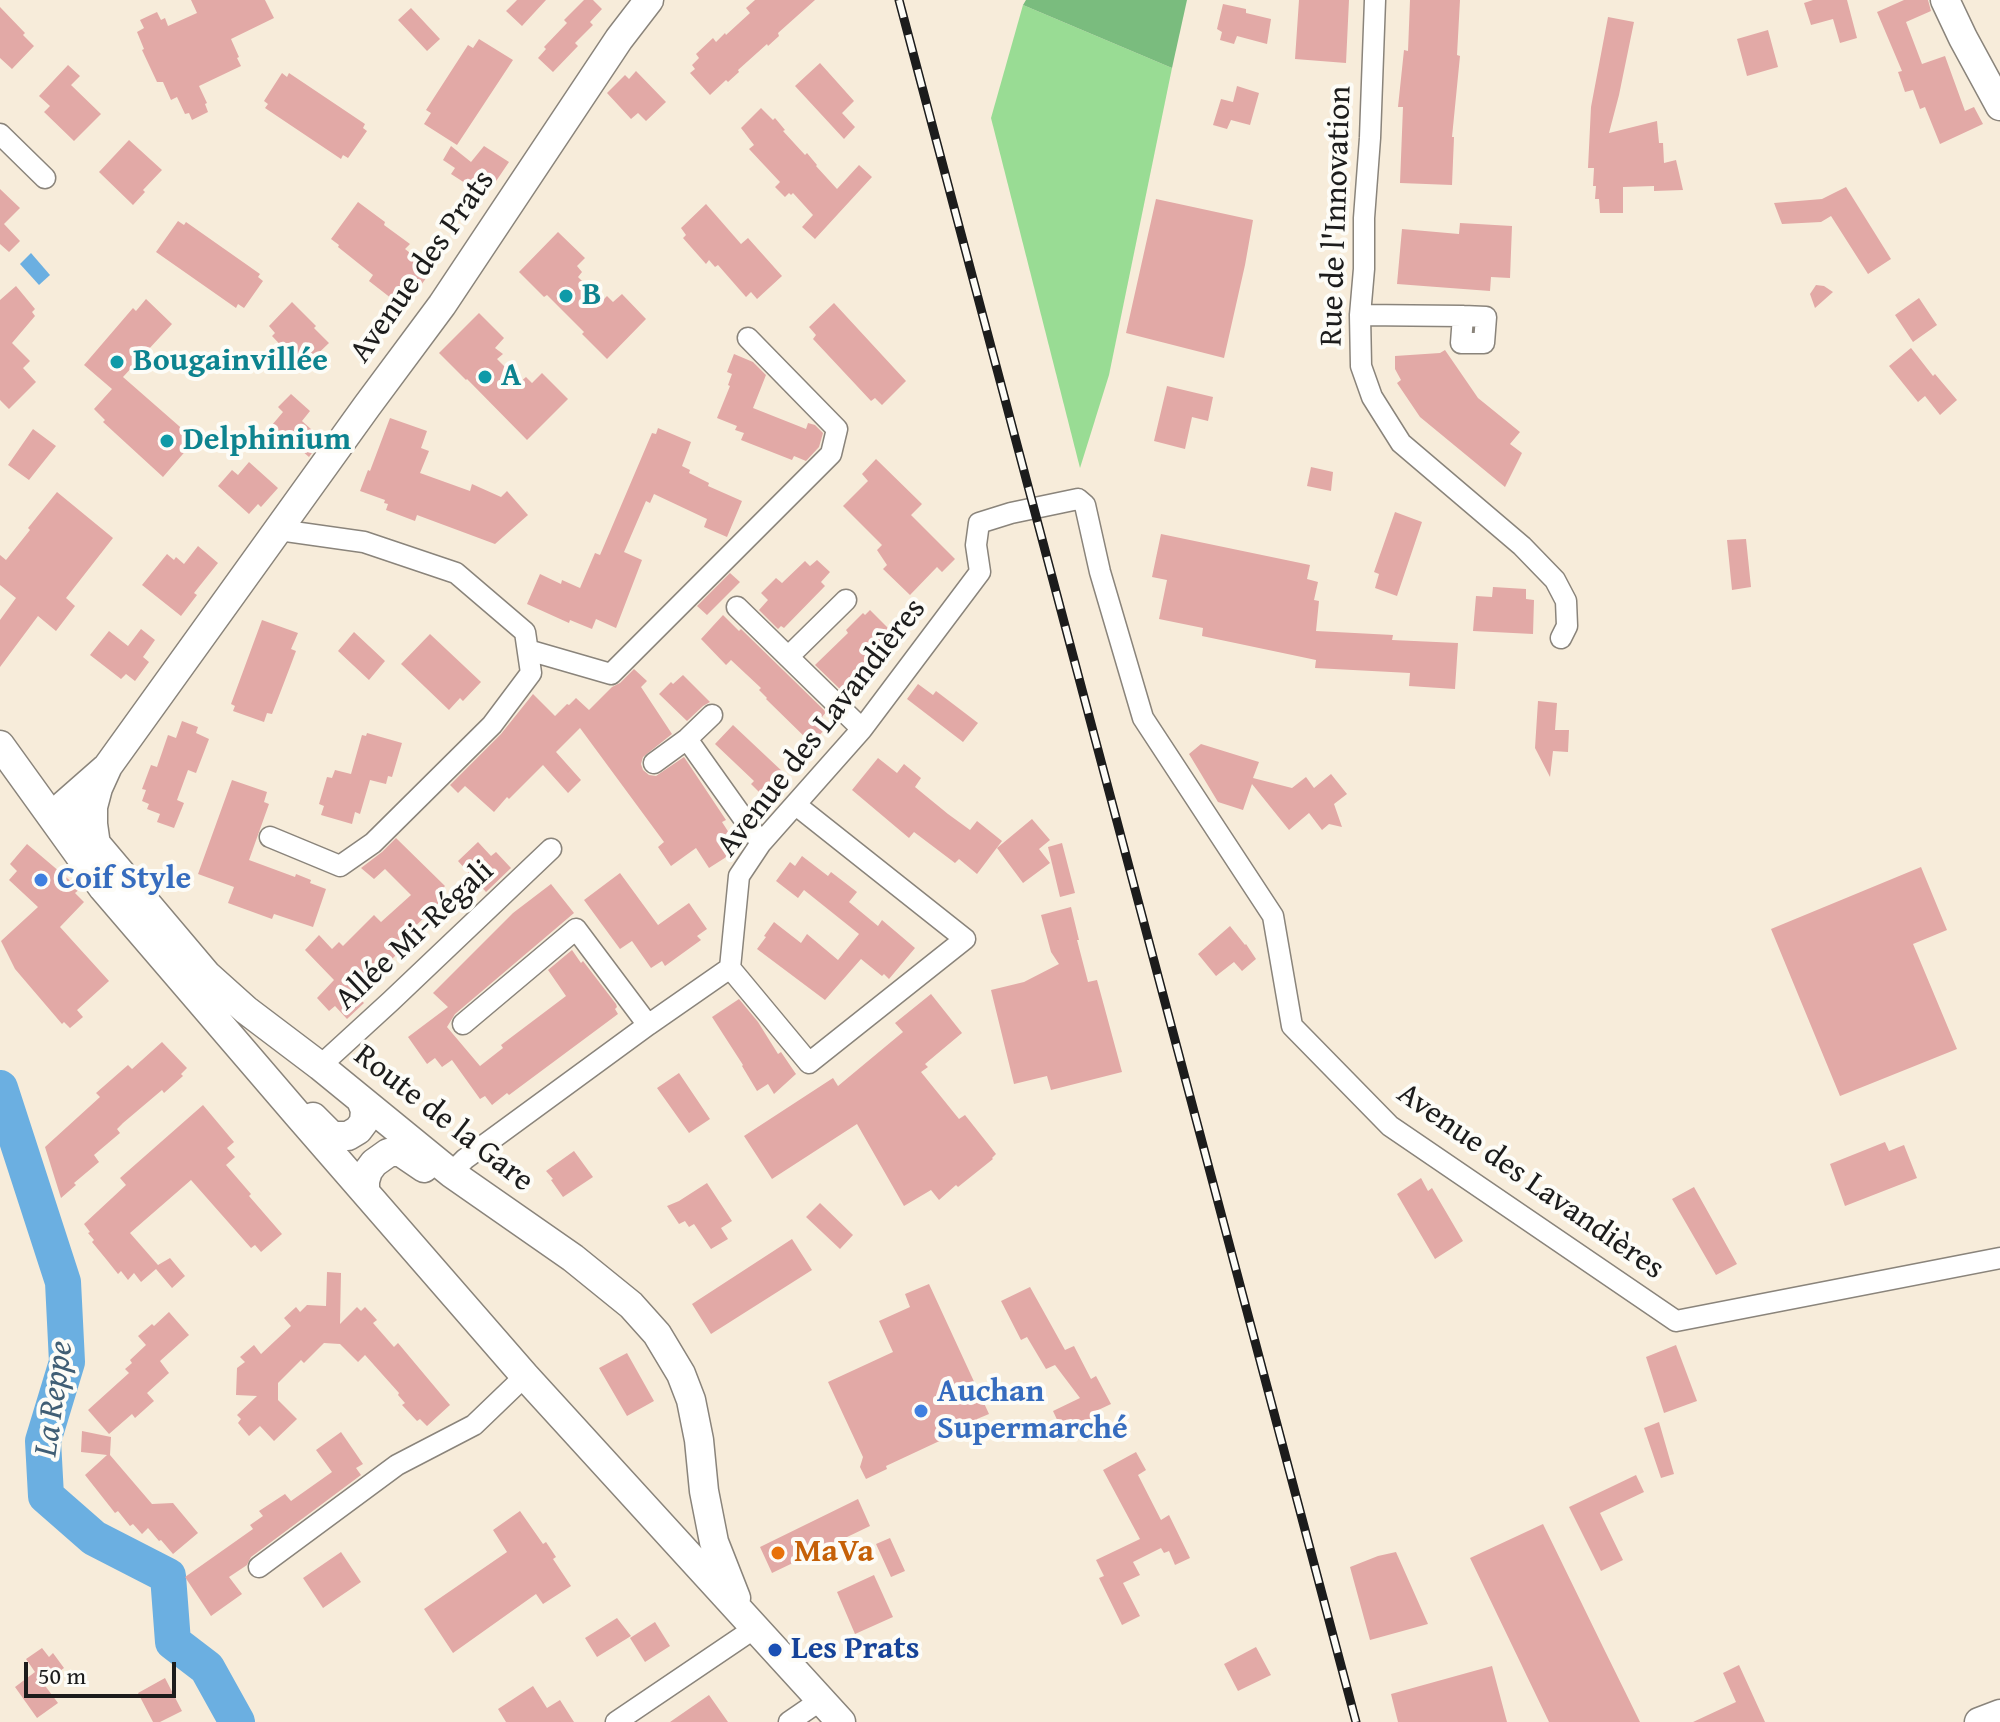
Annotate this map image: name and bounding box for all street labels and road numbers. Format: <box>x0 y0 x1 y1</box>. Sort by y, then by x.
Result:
street label: Rue de l'Innovation <box>1313 85 1361 347</box>
street label: Avenue des Prats <box>342 163 504 371</box>
street label: Avenue des Lavandières <box>709 591 935 865</box>
street label: Allée Mi-Régali <box>328 853 502 1019</box>
street label: Route de la Gare <box>346 1037 540 1201</box>
street label: Avenue des Lavandières <box>1389 1075 1671 1289</box>

